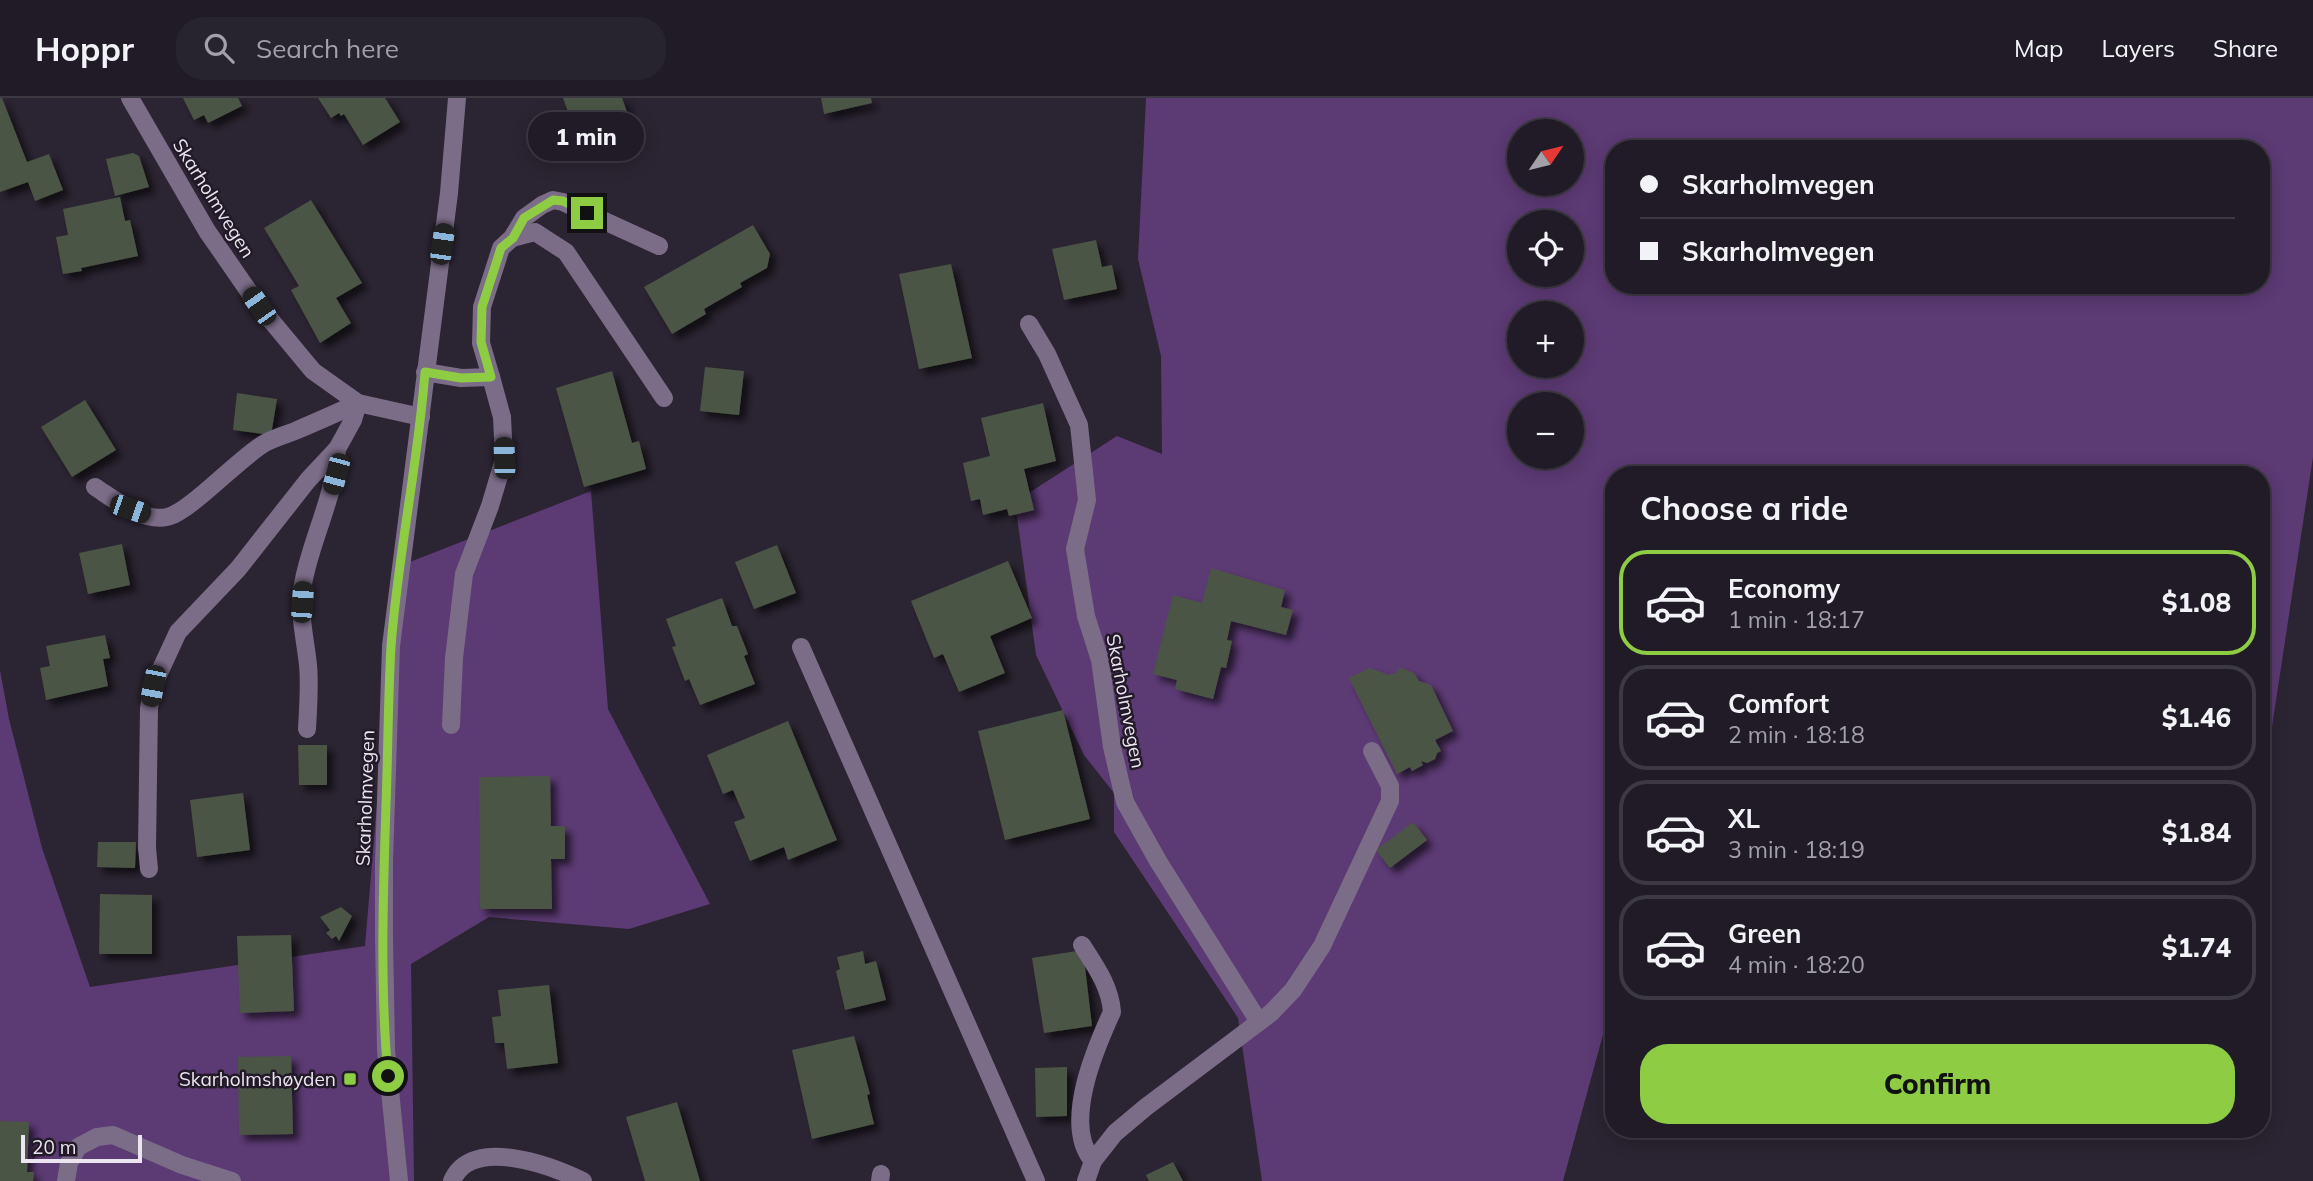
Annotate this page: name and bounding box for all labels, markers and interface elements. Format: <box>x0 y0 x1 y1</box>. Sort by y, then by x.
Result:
search box <box>176 17 666 80</box>
text: Hoppr <box>35 28 134 69</box>
icon: search <box>200 29 238 67</box>
text: Search here <box>256 32 399 65</box>
text: Map <box>2014 33 2063 63</box>
text: Layers <box>2101 33 2175 63</box>
text: Share <box>2213 33 2278 63</box>
callout: 1 min <box>529 111 645 160</box>
north arrow <box>1507 119 1584 196</box>
map controls <box>1507 119 1584 469</box>
text: 1 min <box>555 122 617 151</box>
street label: Skarholmvegen <box>168 134 260 262</box>
text: Skarholmvegen <box>1682 168 1875 201</box>
route end <box>571 197 603 229</box>
button: locate <box>1507 210 1584 287</box>
car <box>429 222 456 266</box>
text: Skarholmvegen <box>1682 235 1875 268</box>
car <box>239 283 280 329</box>
button: + <box>1507 301 1584 378</box>
button: − <box>1507 392 1584 469</box>
car <box>493 437 516 479</box>
car <box>321 451 352 497</box>
text: Choose a ride <box>1640 488 1848 528</box>
car <box>107 492 154 526</box>
icon: car <box>1644 571 1707 634</box>
text: Economy <box>1728 572 1840 605</box>
car <box>291 580 314 624</box>
text: $1.08 <box>2162 586 2231 619</box>
text: 1 min · 18:17 <box>1728 605 1865 634</box>
street label: Skarholmvegen <box>1101 632 1151 770</box>
car <box>139 663 168 709</box>
icon: car <box>1644 686 1707 749</box>
text: Comfort <box>1728 687 1829 720</box>
text: $1.46 <box>2162 701 2231 734</box>
text: 2 min · 18:18 <box>1728 720 1865 749</box>
street label: Skarholmvegen <box>351 730 379 866</box>
icon: car <box>1644 801 1707 864</box>
text: XL <box>1728 802 1760 835</box>
text: $1.84 <box>2162 816 2231 849</box>
text: 3 min · 18:19 <box>1728 835 1865 864</box>
icon: car <box>1644 916 1707 979</box>
text: Green <box>1728 917 1801 950</box>
text: $1.74 <box>2162 931 2231 964</box>
text: 4 min · 18:20 <box>1728 950 1865 979</box>
button: Confirm <box>1640 1044 2235 1124</box>
route start <box>372 1060 404 1092</box>
place label: Skarholmshøyden <box>179 1067 336 1091</box>
marker: Skarholmshøyden <box>342 1071 358 1087</box>
scale bar <box>21 1132 142 1164</box>
text: 20 m <box>32 1135 76 1159</box>

